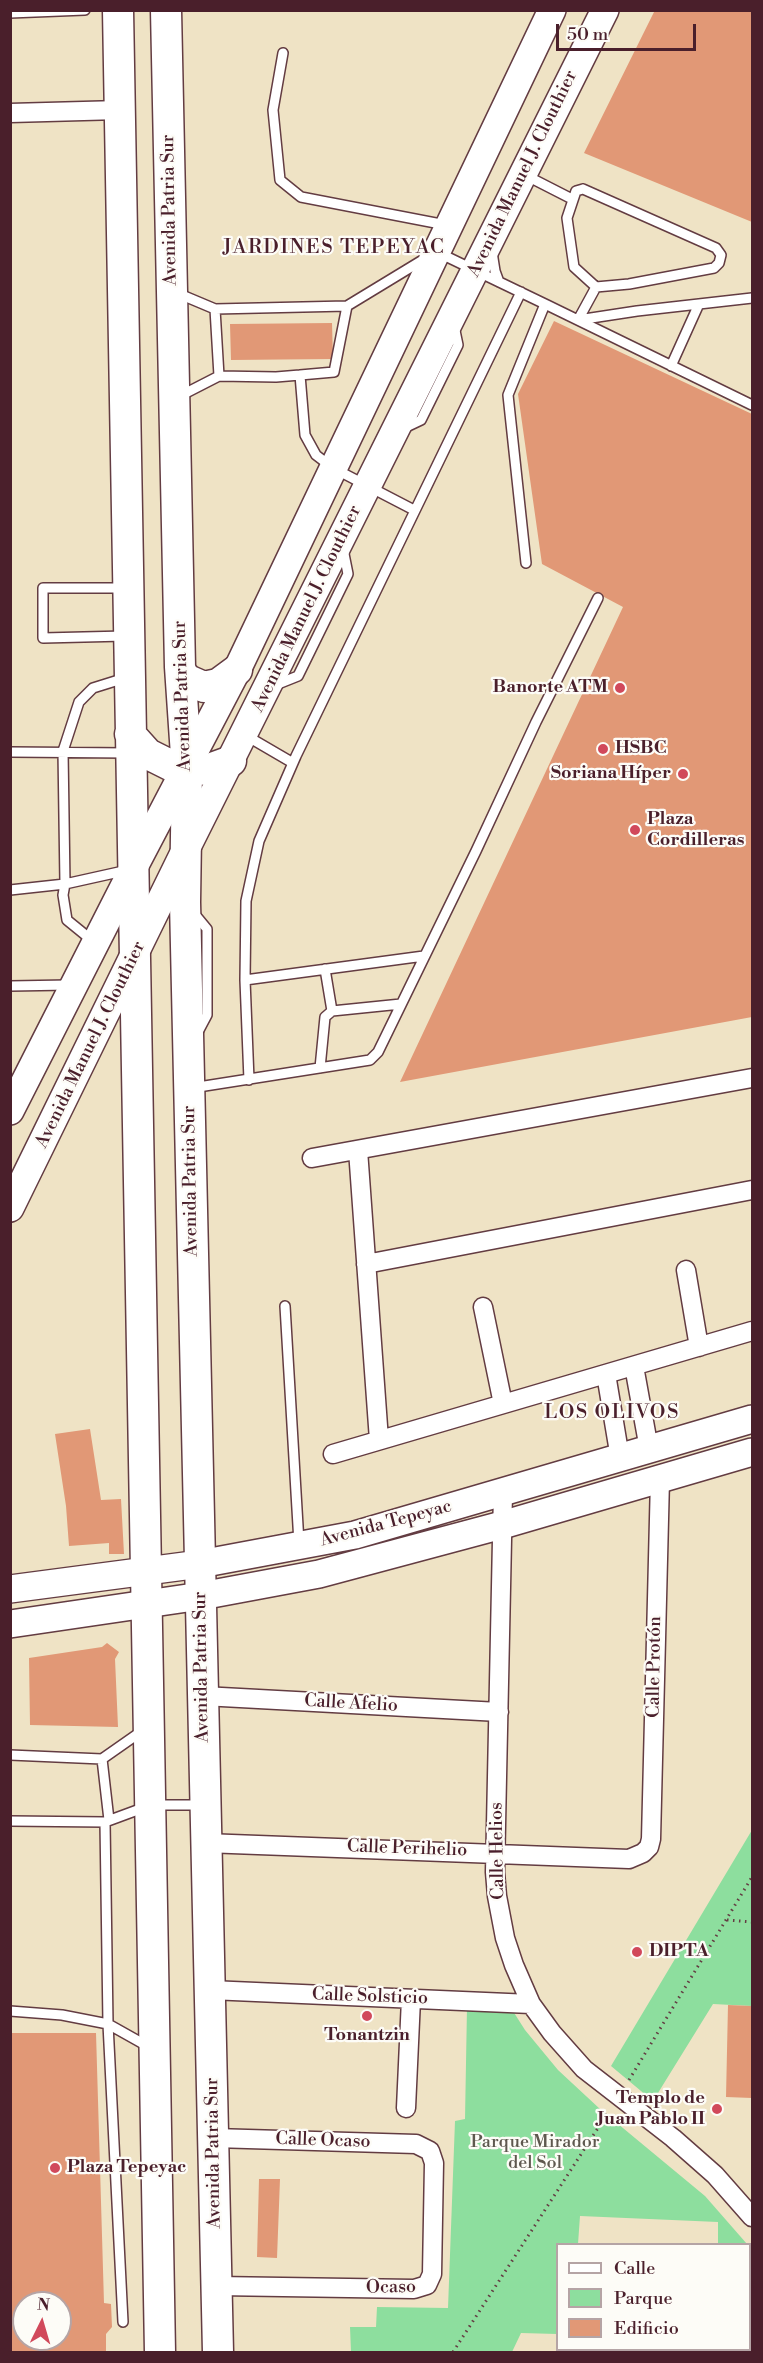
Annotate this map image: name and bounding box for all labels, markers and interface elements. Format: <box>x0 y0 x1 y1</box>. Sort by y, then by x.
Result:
scale bar <box>559 12 698 50</box>
text: 50 m <box>567 23 608 46</box>
street label: Avenida Manuel J. Clouthier <box>464 67 582 281</box>
street label: Avenida Patria Sur <box>158 134 182 286</box>
district label: JARDINES TEPEYAC <box>223 236 445 260</box>
street label: Avenida Manuel J. Clouthier <box>248 502 366 716</box>
street label: Avenida Patria Sur <box>170 620 196 772</box>
place label: Banorte ATM <box>493 677 608 699</box>
marker: Banorte ATM <box>613 681 627 695</box>
place label: HSBC <box>615 738 666 760</box>
marker: HSBC <box>596 742 610 756</box>
place label: Soriana Híper <box>551 763 671 785</box>
marker: Soriana Híper <box>676 767 690 781</box>
place label: Plaza Cordilleras <box>647 809 744 852</box>
marker: Plaza Cordilleras <box>628 823 642 837</box>
street label: Avenida Manuel J. Clouthier <box>32 938 150 1152</box>
street label: Avenida Patria Sur <box>179 1105 203 1257</box>
district label: LOS OLIVOS <box>544 1401 680 1425</box>
street label: Avenida Tepeyac <box>318 1496 454 1552</box>
street label: Avenida Patria Sur <box>190 1591 214 1743</box>
street label: Calle Protón <box>643 1616 667 1718</box>
street label: Calle Afelio <box>304 1691 398 1717</box>
street label: Calle Helios <box>486 1802 510 1900</box>
street label: Calle Perihelio <box>346 1836 468 1862</box>
place label: DIPTA <box>649 1941 709 1963</box>
marker: DIPTA <box>630 1945 644 1959</box>
street label: Calle Solsticio <box>312 1984 428 2010</box>
marker: Tonantzin <box>360 2009 374 2023</box>
place label: Tonantzin <box>324 2025 410 2047</box>
street label: Avenida Patria Sur <box>202 2077 226 2229</box>
place label: Templo de Juan Pablo II <box>597 2088 705 2130</box>
marker: Templo de Juan Pablo II <box>710 2102 724 2116</box>
street label: Calle Ocaso <box>275 2129 371 2153</box>
park label: Parque Mirador del Sol <box>470 2132 600 2174</box>
place label: Plaza Tepeyac <box>67 2157 186 2179</box>
marker: Plaza Tepeyac <box>48 2161 62 2175</box>
legend <box>556 2243 751 2351</box>
text: Calle <box>614 2257 655 2280</box>
street label: Ocaso <box>366 2277 416 2299</box>
text: Parque <box>614 2287 673 2310</box>
north arrow <box>12 2291 72 2351</box>
text: N <box>36 2295 51 2316</box>
text: Edificio <box>614 2317 679 2340</box>

